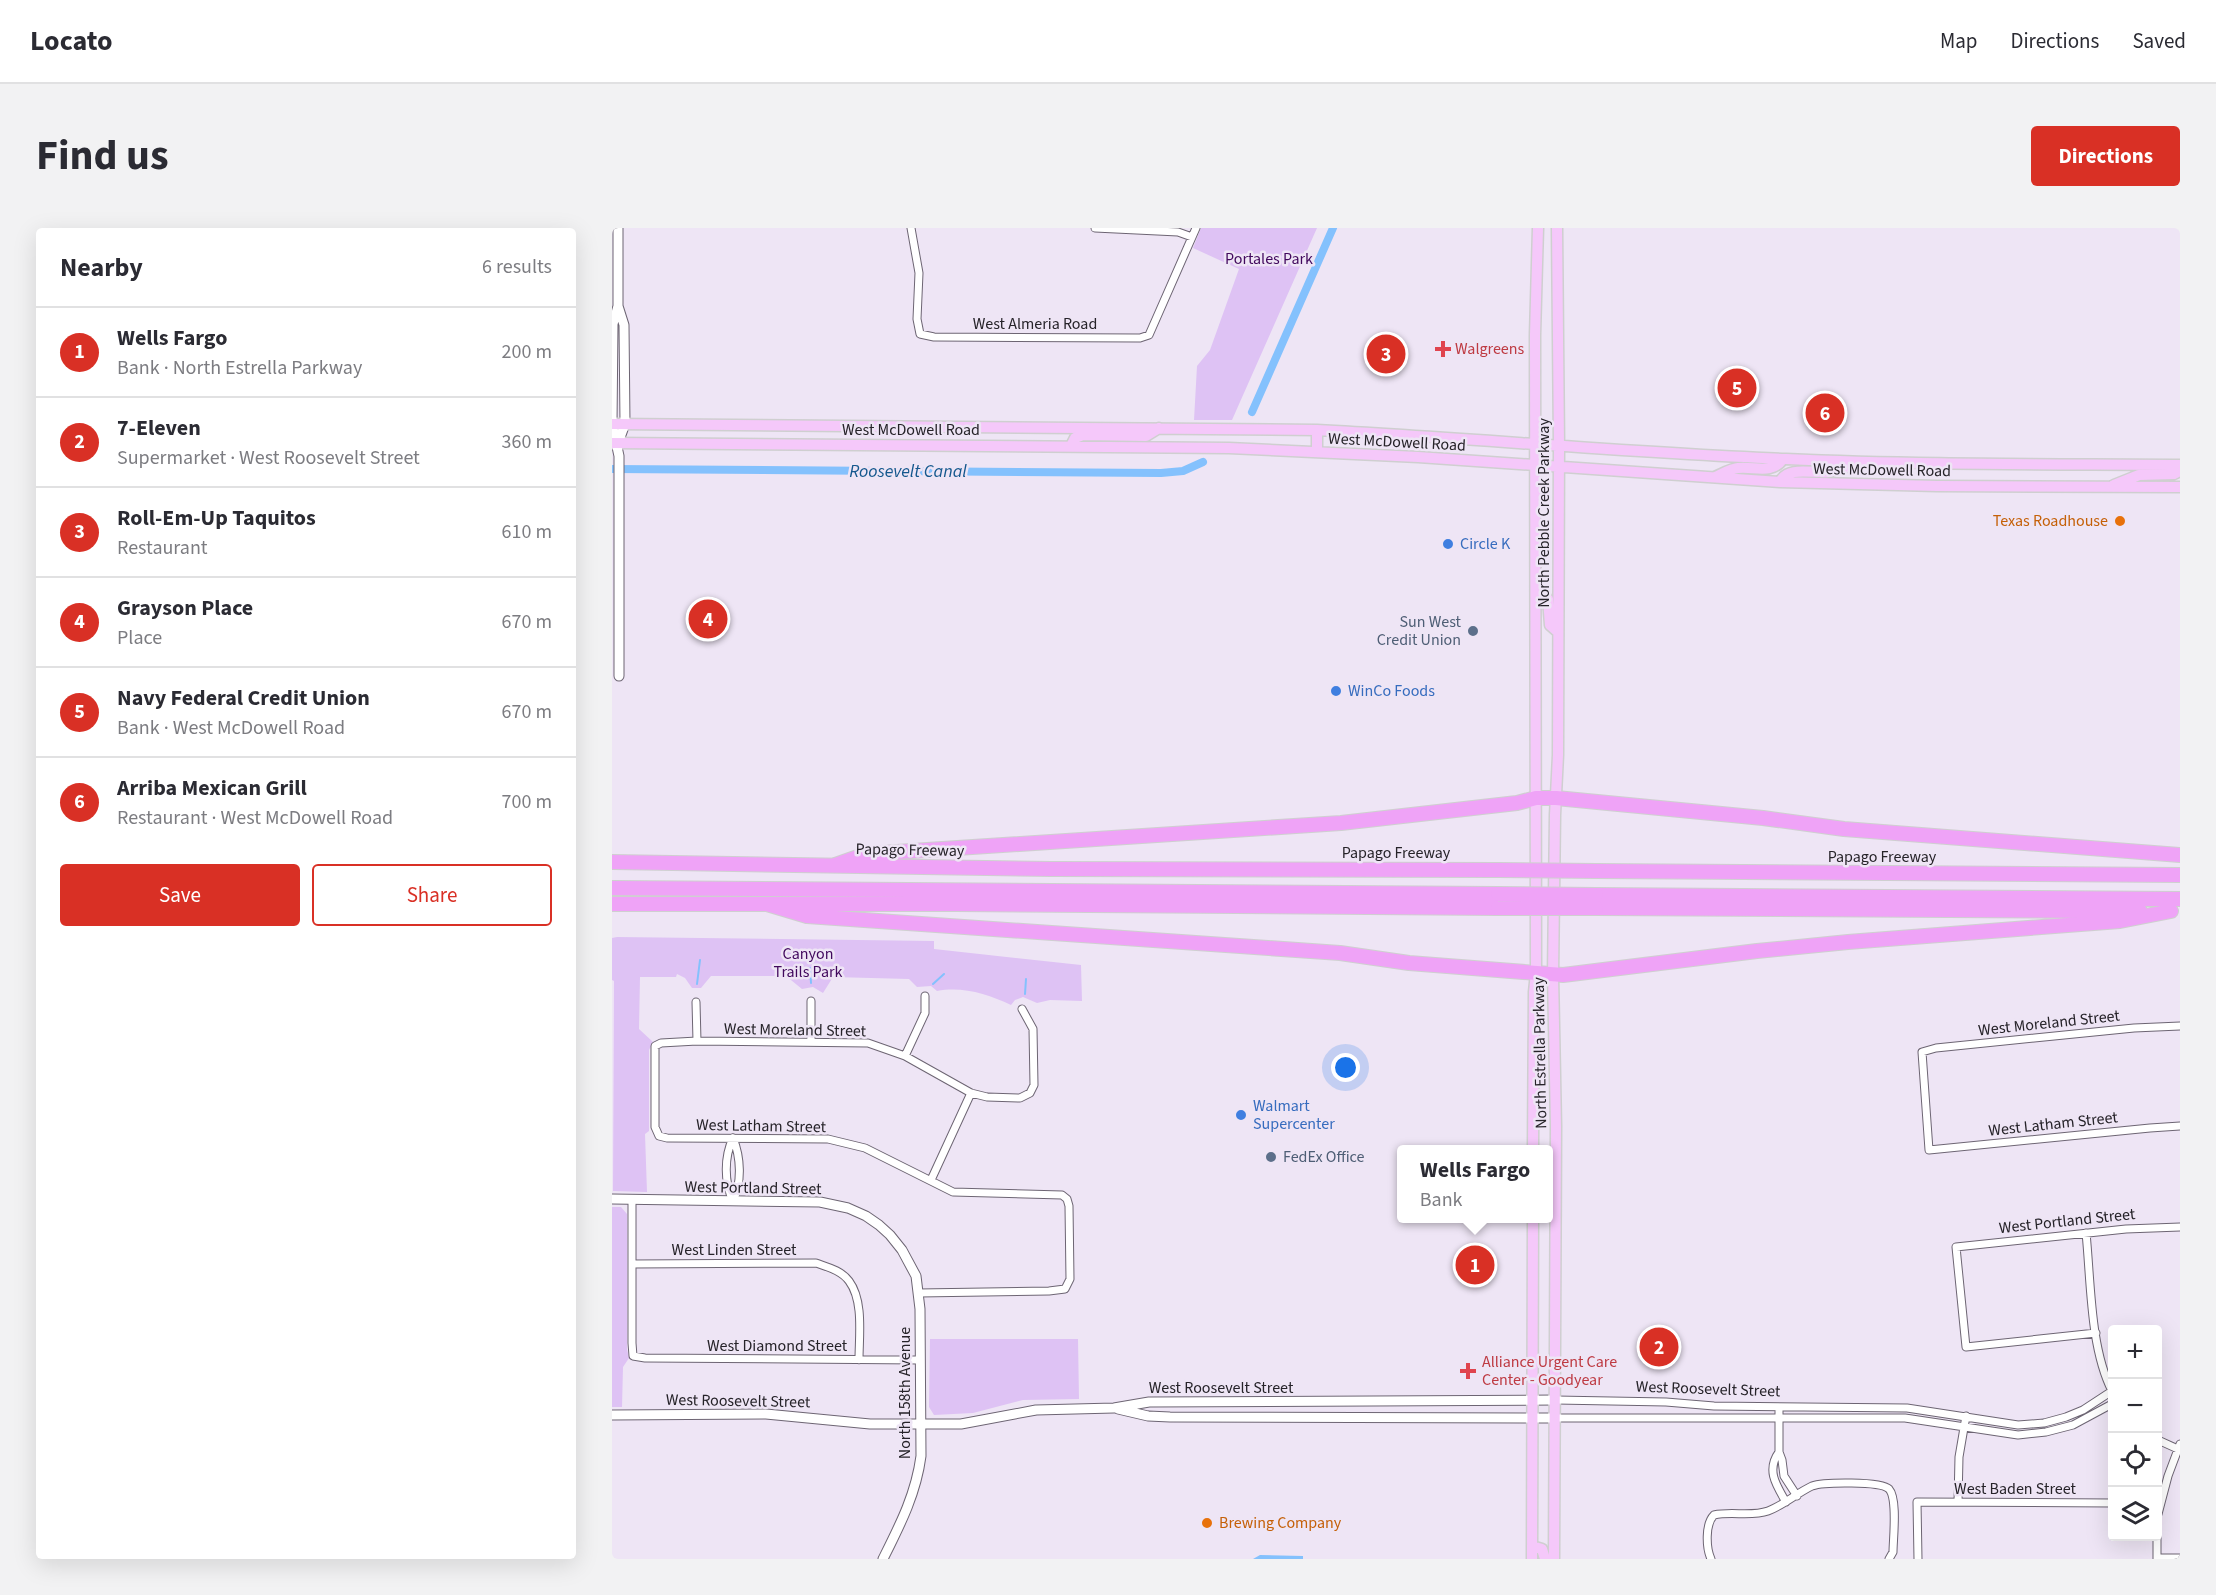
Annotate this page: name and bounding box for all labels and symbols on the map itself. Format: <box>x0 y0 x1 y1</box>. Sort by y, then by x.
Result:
park label: Portales Park <box>1225 248 1313 270</box>
street label: West Almeria Road <box>973 313 1097 335</box>
pin: 3 <box>1366 332 1406 376</box>
place label: Walgreens <box>1455 338 1525 360</box>
marker: Walgreens <box>1436 342 1450 356</box>
pin: 5 <box>1718 366 1756 410</box>
pin: 6 <box>1806 390 1844 435</box>
street label: North Pebble Creek Parkway <box>1533 418 1555 608</box>
street label: West McDowell Road <box>842 419 980 441</box>
street label: West McDowell Road <box>1328 427 1466 457</box>
street label: West McDowell Road <box>1813 458 1951 482</box>
water label: Roosevelt Canal <box>849 459 967 484</box>
place label: Texas Roadhouse <box>1993 510 2108 532</box>
marker: Texas Roadhouse <box>2113 514 2127 528</box>
place label: Circle K <box>1460 533 1511 555</box>
marker: Circle K <box>1441 537 1455 551</box>
pin: 4 <box>688 596 728 642</box>
place label: Sun West Credit Union <box>1377 611 1462 651</box>
marker: Sun West Credit Union <box>1466 624 1480 638</box>
place label: WinCo Foods <box>1348 680 1435 702</box>
marker: WinCo Foods <box>1329 684 1343 698</box>
street label: Papago Freeway <box>855 838 965 862</box>
street label: Papago Freeway <box>1342 842 1451 864</box>
street label: Papago Freeway <box>1828 846 1937 868</box>
park label: Canyon Trails Park <box>774 943 843 983</box>
street label: North Estrella Parkway <box>1528 976 1552 1129</box>
street label: West Moreland Street <box>1977 1005 2121 1041</box>
street label: West Moreland Street <box>724 1018 867 1042</box>
your location <box>1331 1053 1360 1082</box>
place label: Walmart Supercenter <box>1253 1095 1335 1135</box>
street label: West Latham Street <box>1987 1106 2119 1142</box>
marker: Walmart Supercenter <box>1234 1108 1248 1122</box>
street label: West Latham Street <box>696 1114 827 1138</box>
place label: FedEx Office <box>1283 1146 1365 1168</box>
marker: FedEx Office <box>1264 1150 1278 1164</box>
street label: West Portland Street <box>684 1176 822 1200</box>
street label: West Portland Street <box>1998 1203 2137 1239</box>
street label: West Linden Street <box>672 1239 797 1261</box>
pin: 1 <box>1456 1242 1494 1288</box>
pin: 2 <box>1640 1324 1678 1370</box>
street label: North 158th Avenue <box>894 1327 916 1459</box>
street label: West Diamond Street <box>707 1335 848 1357</box>
place label: Alliance Urgent Care Center - Goodyear <box>1482 1351 1617 1391</box>
marker: Alliance Urgent Care Center - Goodyear <box>1459 1362 1477 1380</box>
street label: West Roosevelt Street <box>1635 1375 1781 1403</box>
street label: West Roosevelt Street <box>1149 1377 1294 1399</box>
street label: West Roosevelt Street <box>666 1389 811 1413</box>
street label: West Baden Street <box>1954 1478 2076 1500</box>
place label: Brewing Company <box>1219 1512 1342 1534</box>
marker: Brewing Company <box>1200 1516 1214 1530</box>

